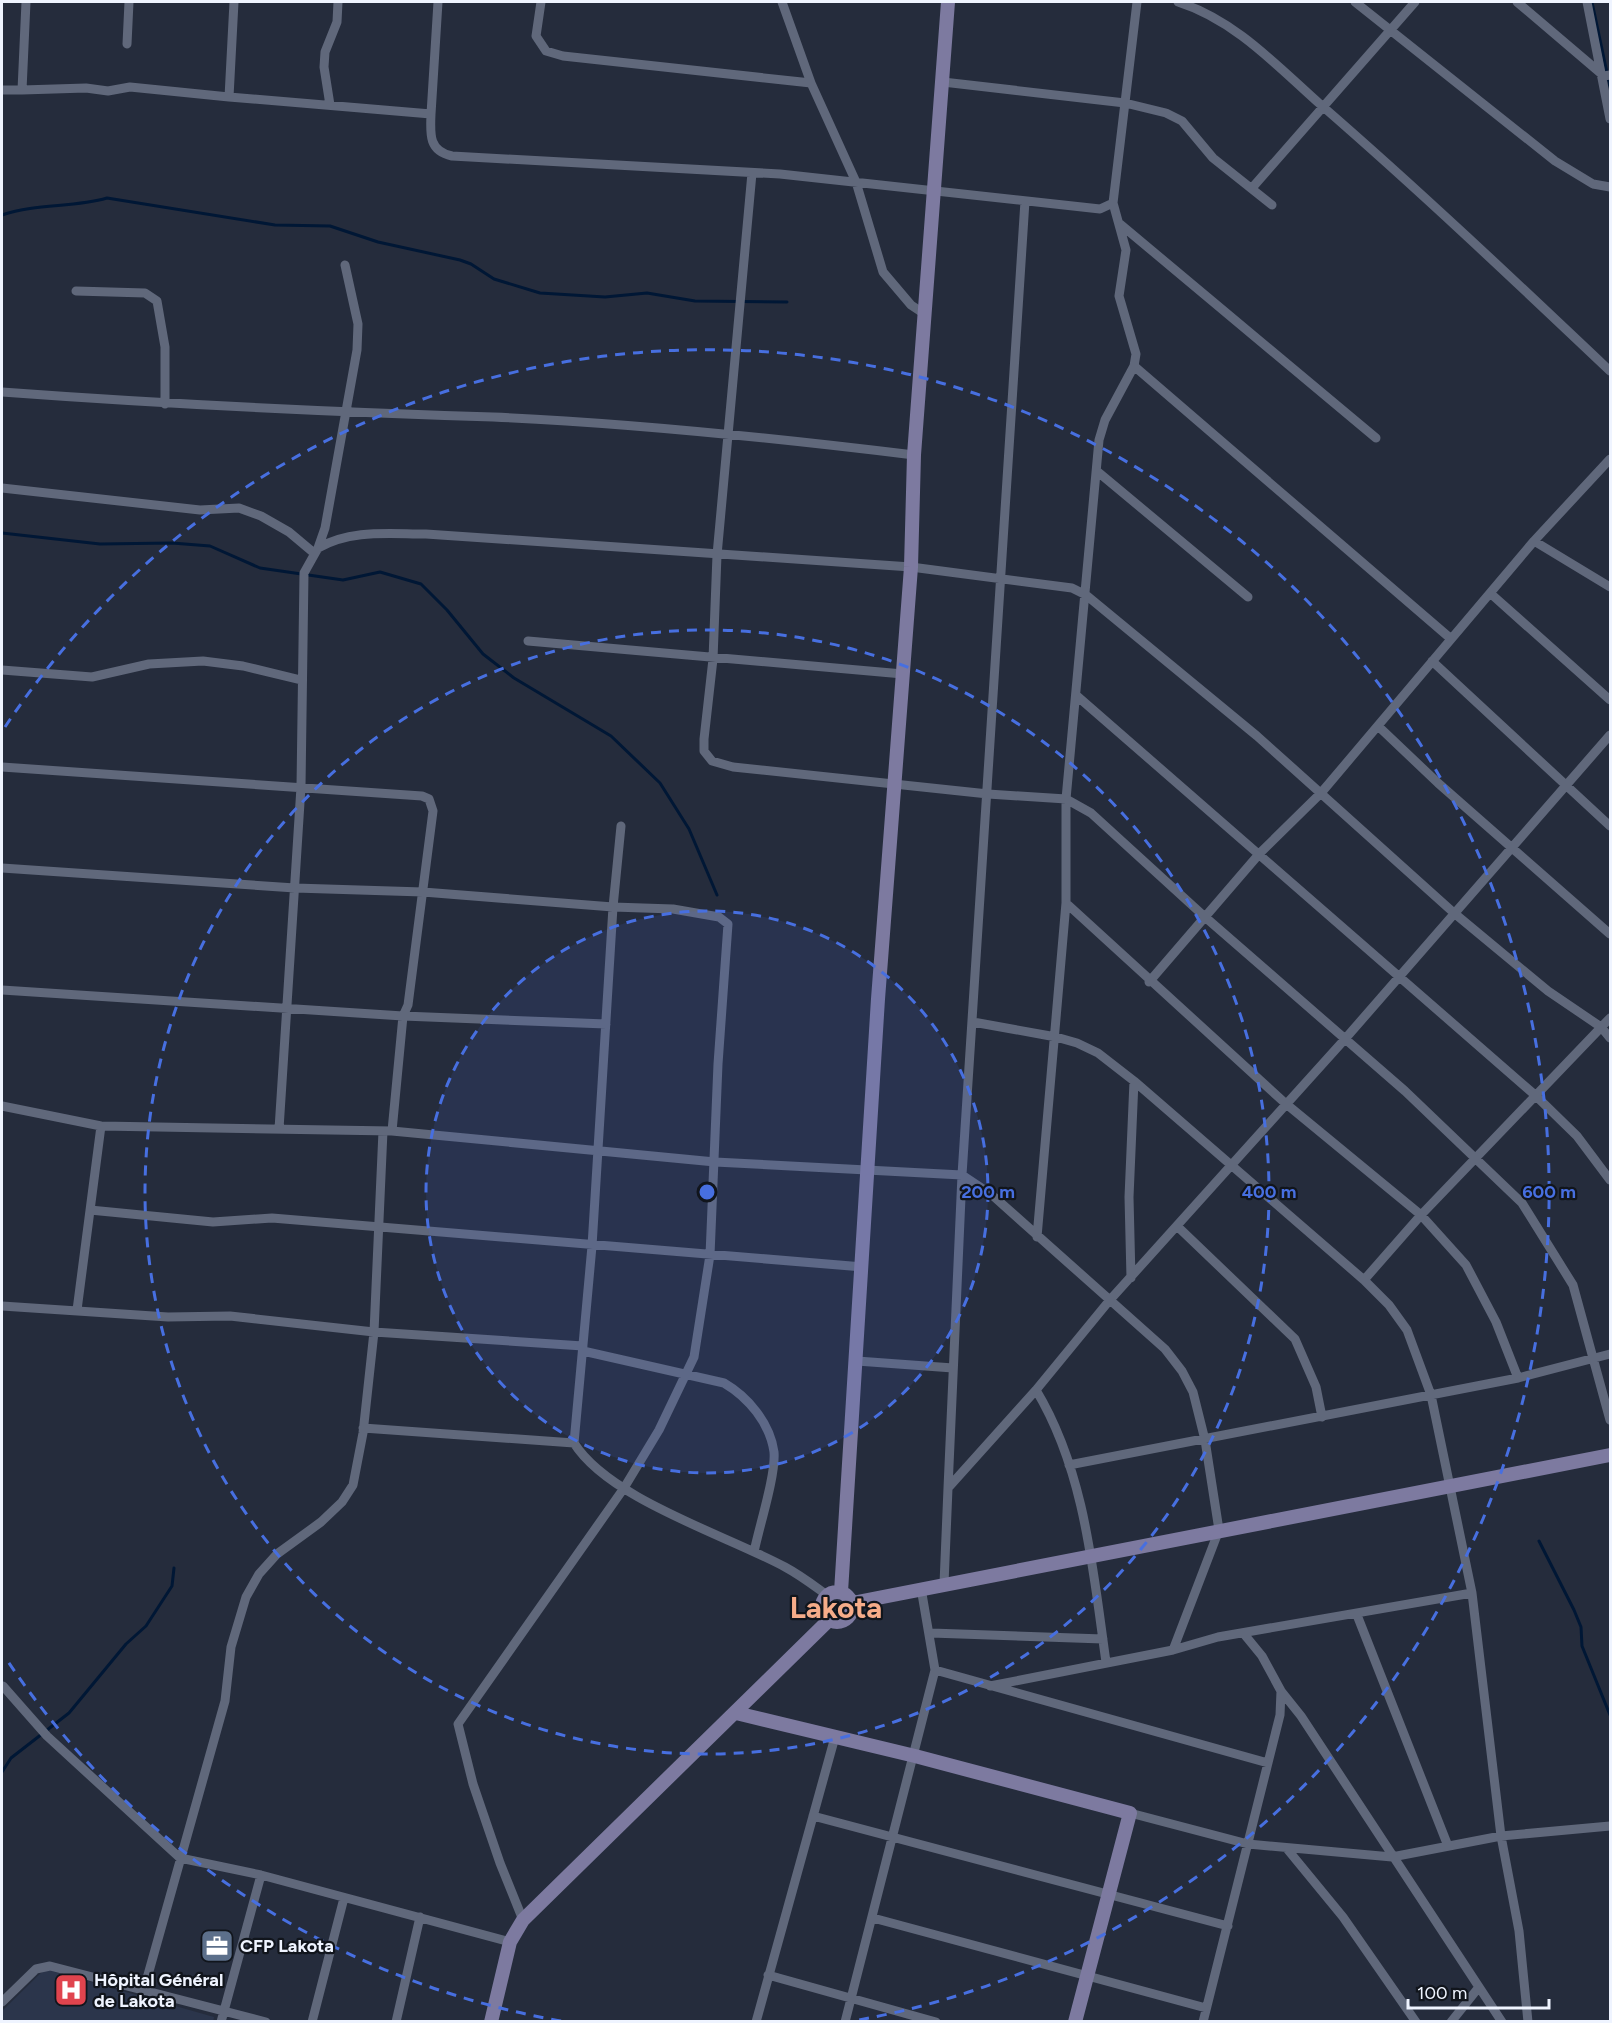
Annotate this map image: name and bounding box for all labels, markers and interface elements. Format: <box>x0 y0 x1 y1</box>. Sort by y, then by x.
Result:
text: 200 m <box>961 1181 1015 1203</box>
text: 400 m <box>1242 1181 1296 1203</box>
text: 600 m <box>1522 1181 1576 1203</box>
centre of rings <box>697 1182 717 1202</box>
district label: Lakota <box>790 1589 882 1626</box>
office icon: CFP Lakota <box>199 1928 235 1964</box>
place label: CFP Lakota <box>240 1935 334 1957</box>
place label: Hôpital Général de Lakota <box>94 1969 223 2012</box>
hospital icon: Hôpital Général de Lakota <box>53 1972 89 2008</box>
scale bar <box>1408 1972 1549 2010</box>
text: 100 m <box>1417 1982 1467 2004</box>

